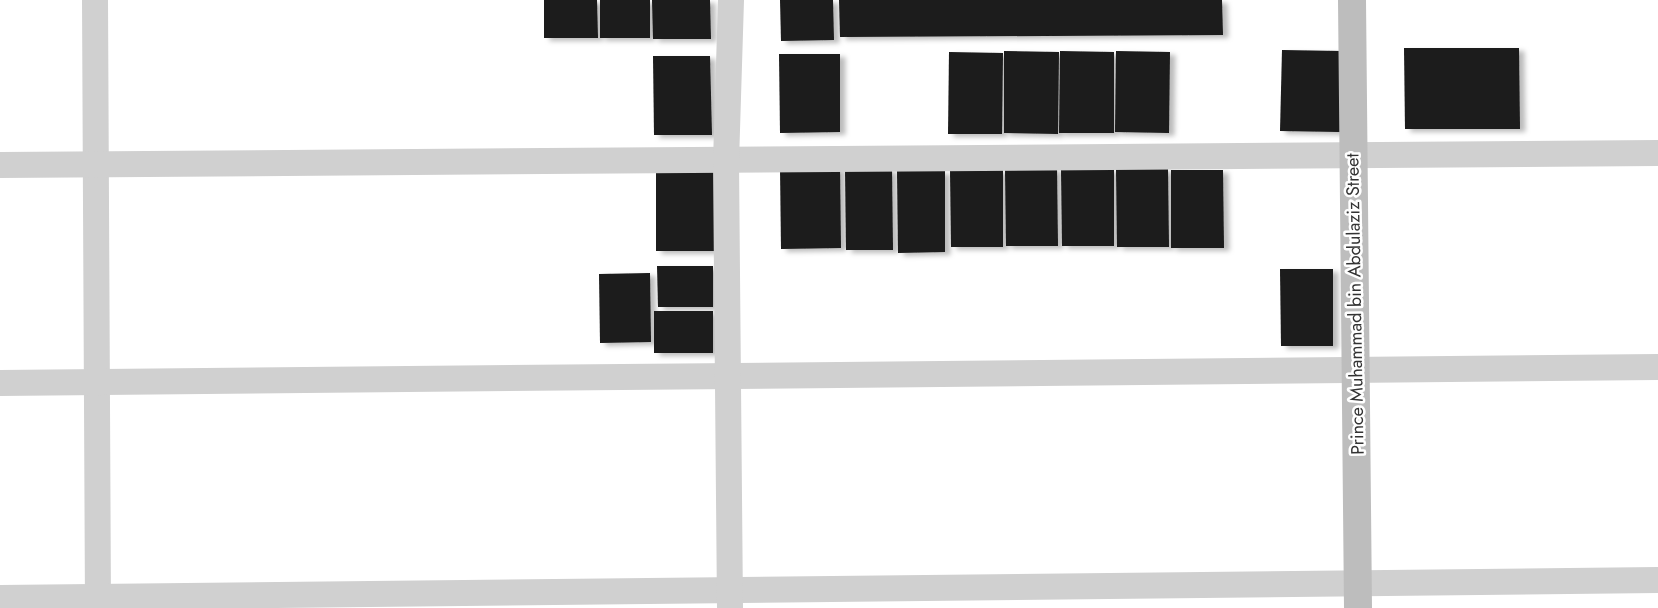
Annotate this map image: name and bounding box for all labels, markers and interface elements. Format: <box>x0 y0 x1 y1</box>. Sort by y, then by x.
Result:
street label: Prince Muhammad bin Abdulaziz Street <box>1339 152 1371 455</box>

